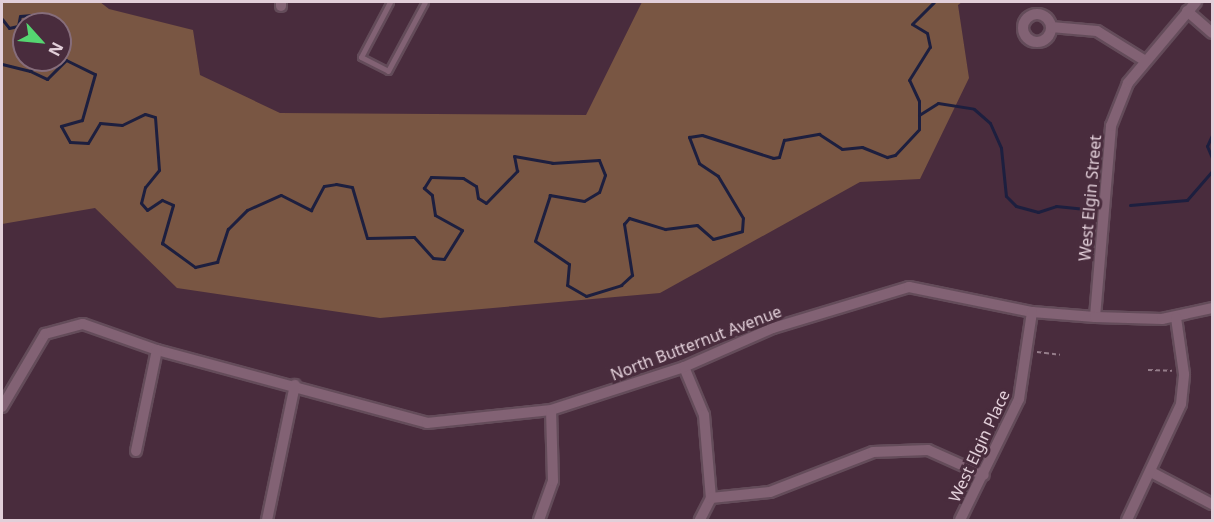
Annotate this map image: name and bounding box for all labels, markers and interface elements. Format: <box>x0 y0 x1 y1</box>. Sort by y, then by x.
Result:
north arrow <box>12 12 72 72</box>
text: N <box>44 38 69 60</box>
street label: West Elgin Street <box>1075 134 1105 262</box>
street label: North Butternut Avenue <box>608 301 784 385</box>
street label: West Elgin Place <box>945 387 1013 505</box>

